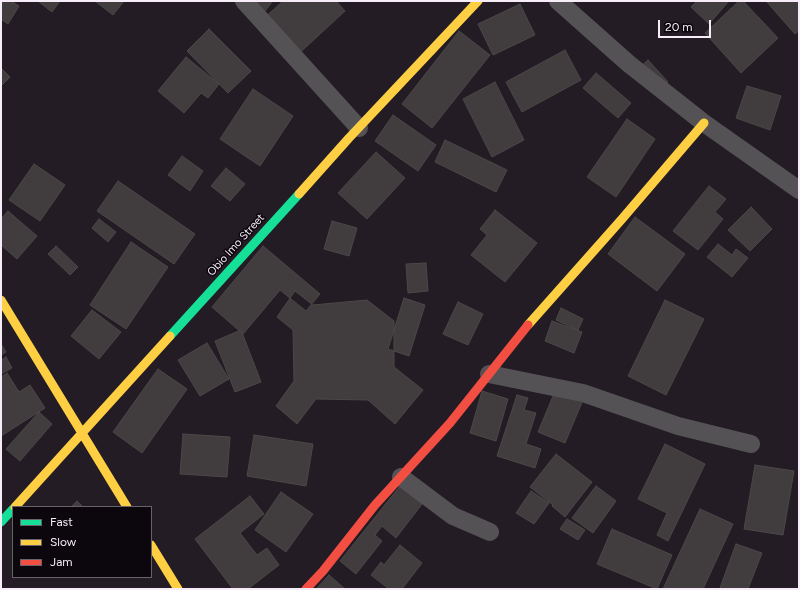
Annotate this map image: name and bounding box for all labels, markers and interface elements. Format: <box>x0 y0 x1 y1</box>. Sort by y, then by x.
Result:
scale bar <box>660 12 713 38</box>
text: 20 m <box>665 20 693 34</box>
street label: Obio Imo Street <box>205 211 267 279</box>
legend <box>12 506 152 578</box>
text: Fast <box>50 515 73 529</box>
text: Slow <box>50 535 76 549</box>
text: Jam <box>50 555 73 569</box>

